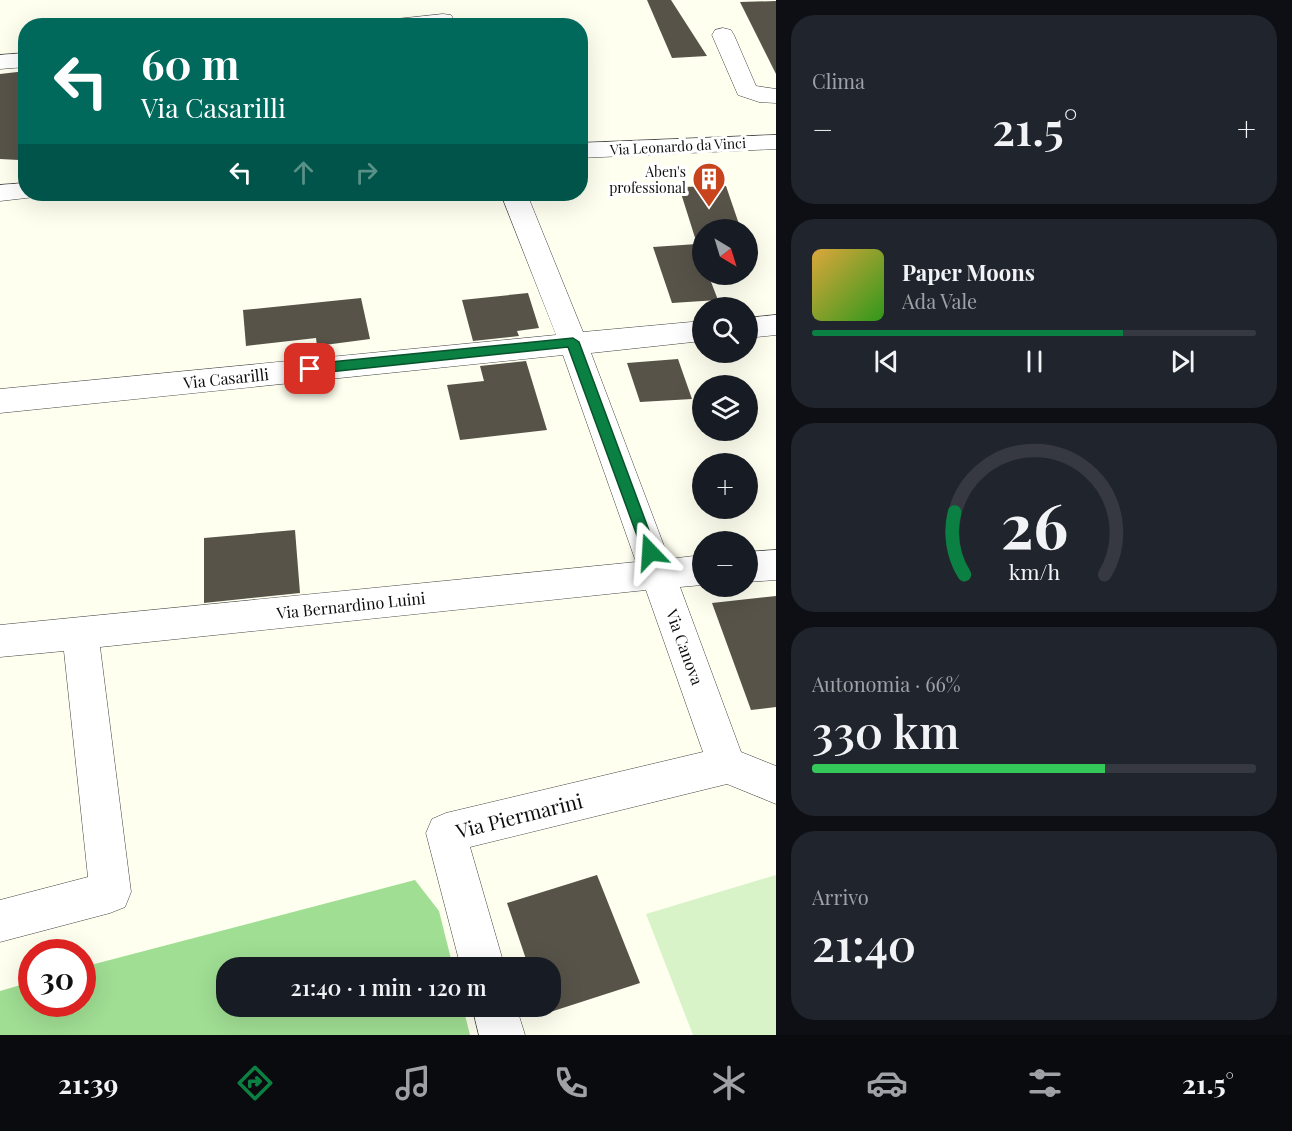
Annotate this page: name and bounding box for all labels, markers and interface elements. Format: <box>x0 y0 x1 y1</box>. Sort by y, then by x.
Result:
text: 60 m <box>141 35 239 91</box>
icon: left <box>42 42 120 120</box>
text: Clima <box>812 67 865 94</box>
text: Via Casarilli <box>141 89 286 125</box>
text: 21.5° <box>992 97 1078 157</box>
text: − <box>812 106 833 150</box>
text: + <box>1237 106 1256 150</box>
street label: Via Leonardo da Vinci <box>609 133 746 159</box>
icon: left <box>224 156 257 189</box>
icon: ahead <box>287 156 320 189</box>
icon: right <box>350 156 383 189</box>
building icon: Aben's professional <box>691 161 727 208</box>
place label: Aben's professional <box>609 162 686 197</box>
north arrow <box>692 219 758 285</box>
map controls <box>692 219 758 597</box>
text: Paper Moons <box>902 257 1035 287</box>
text: Ada Vale <box>902 287 977 314</box>
button: search <box>692 297 758 363</box>
pin <box>284 343 335 394</box>
icon: previous <box>870 345 903 378</box>
icon: pause <box>1018 345 1051 378</box>
icon: next <box>1166 345 1199 378</box>
icon: arrive <box>293 352 326 385</box>
street label: Via Casarilli <box>181 363 270 393</box>
button: layers <box>692 375 758 441</box>
button: + <box>692 453 758 519</box>
text: 26 <box>1000 481 1068 565</box>
position arrow <box>618 520 682 584</box>
button: − <box>692 531 758 597</box>
text: km/h <box>1008 557 1060 585</box>
street label: Via Bernardino Luini <box>275 587 427 623</box>
street label: Via Canova <box>661 605 708 688</box>
text: Autonomia · 66% <box>812 670 961 697</box>
text: 330 km <box>812 700 959 760</box>
street label: Via Piermarini <box>452 786 585 844</box>
text: Arrivo <box>812 883 869 910</box>
text: 21:40 <box>812 913 916 973</box>
speed limit sign: 30 <box>18 939 96 1017</box>
text: 21:40 · 1 min · 120 m <box>291 972 487 1002</box>
icon: directions <box>234 1062 276 1104</box>
icon: music <box>392 1062 434 1104</box>
icon: phone <box>550 1062 592 1104</box>
icon: climate <box>708 1062 750 1104</box>
icon: car <box>866 1062 908 1104</box>
icon: filters <box>1024 1062 1066 1104</box>
text: 21:39 <box>58 1065 118 1101</box>
text: 21.5° <box>1182 1065 1234 1101</box>

